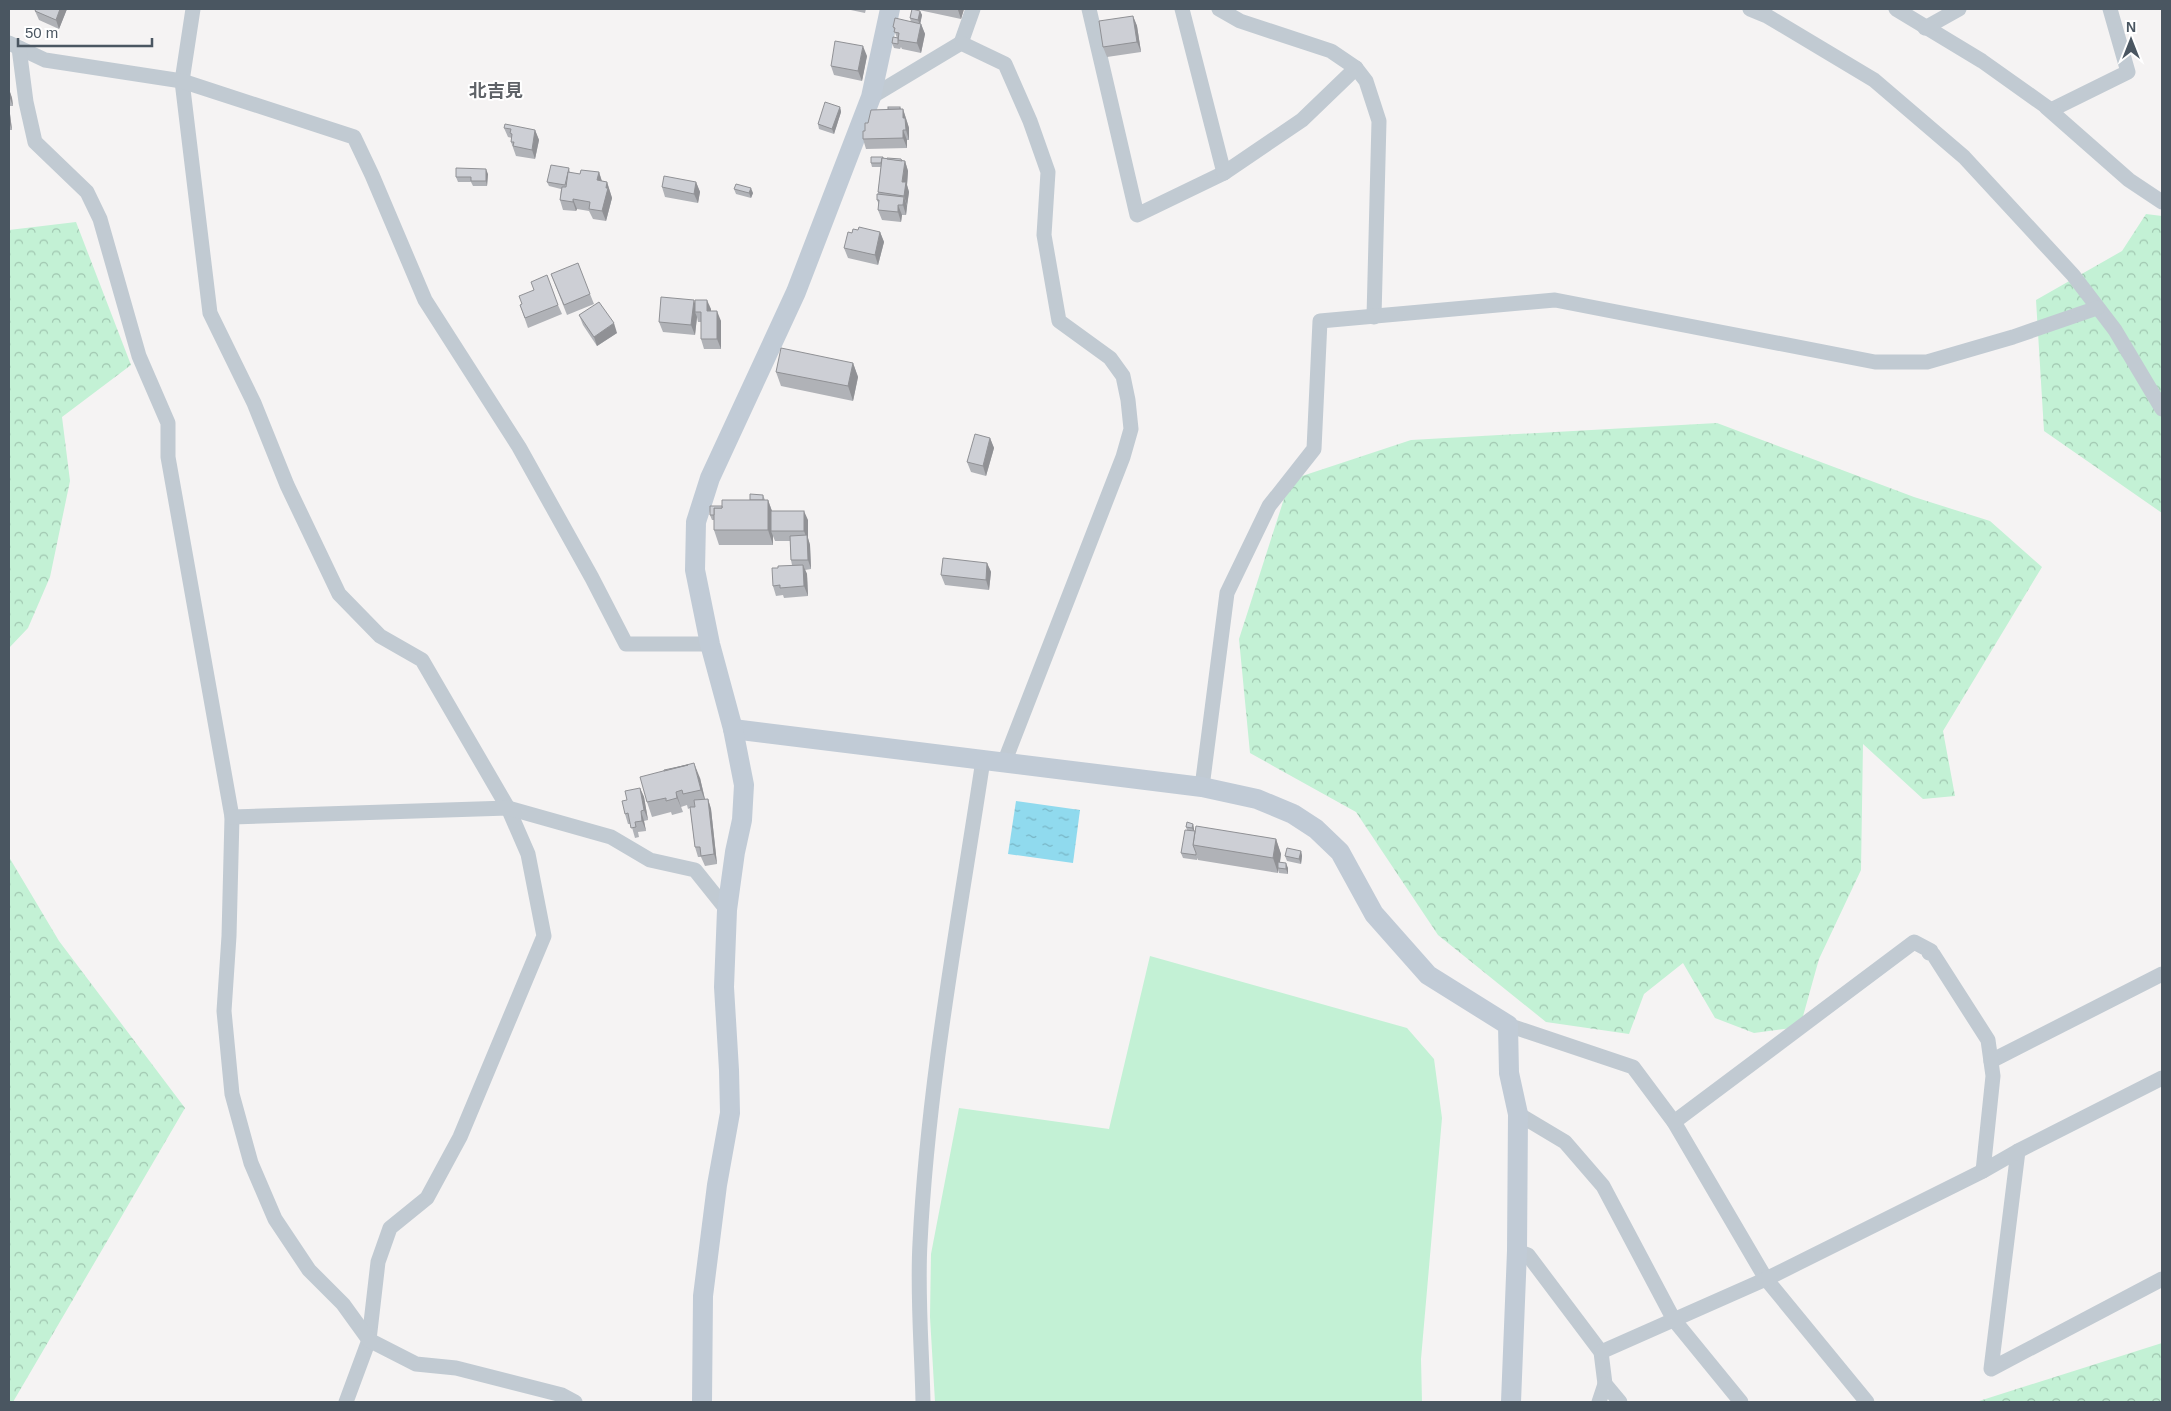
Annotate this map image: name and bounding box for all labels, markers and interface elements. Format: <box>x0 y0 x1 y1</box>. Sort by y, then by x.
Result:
scale bar <box>18 15 151 47</box>
north arrow <box>2106 15 2156 65</box>
text: N <box>2126 19 2136 35</box>
text: 50 m <box>25 24 58 41</box>
district label: 北吉見 <box>469 81 523 101</box>

